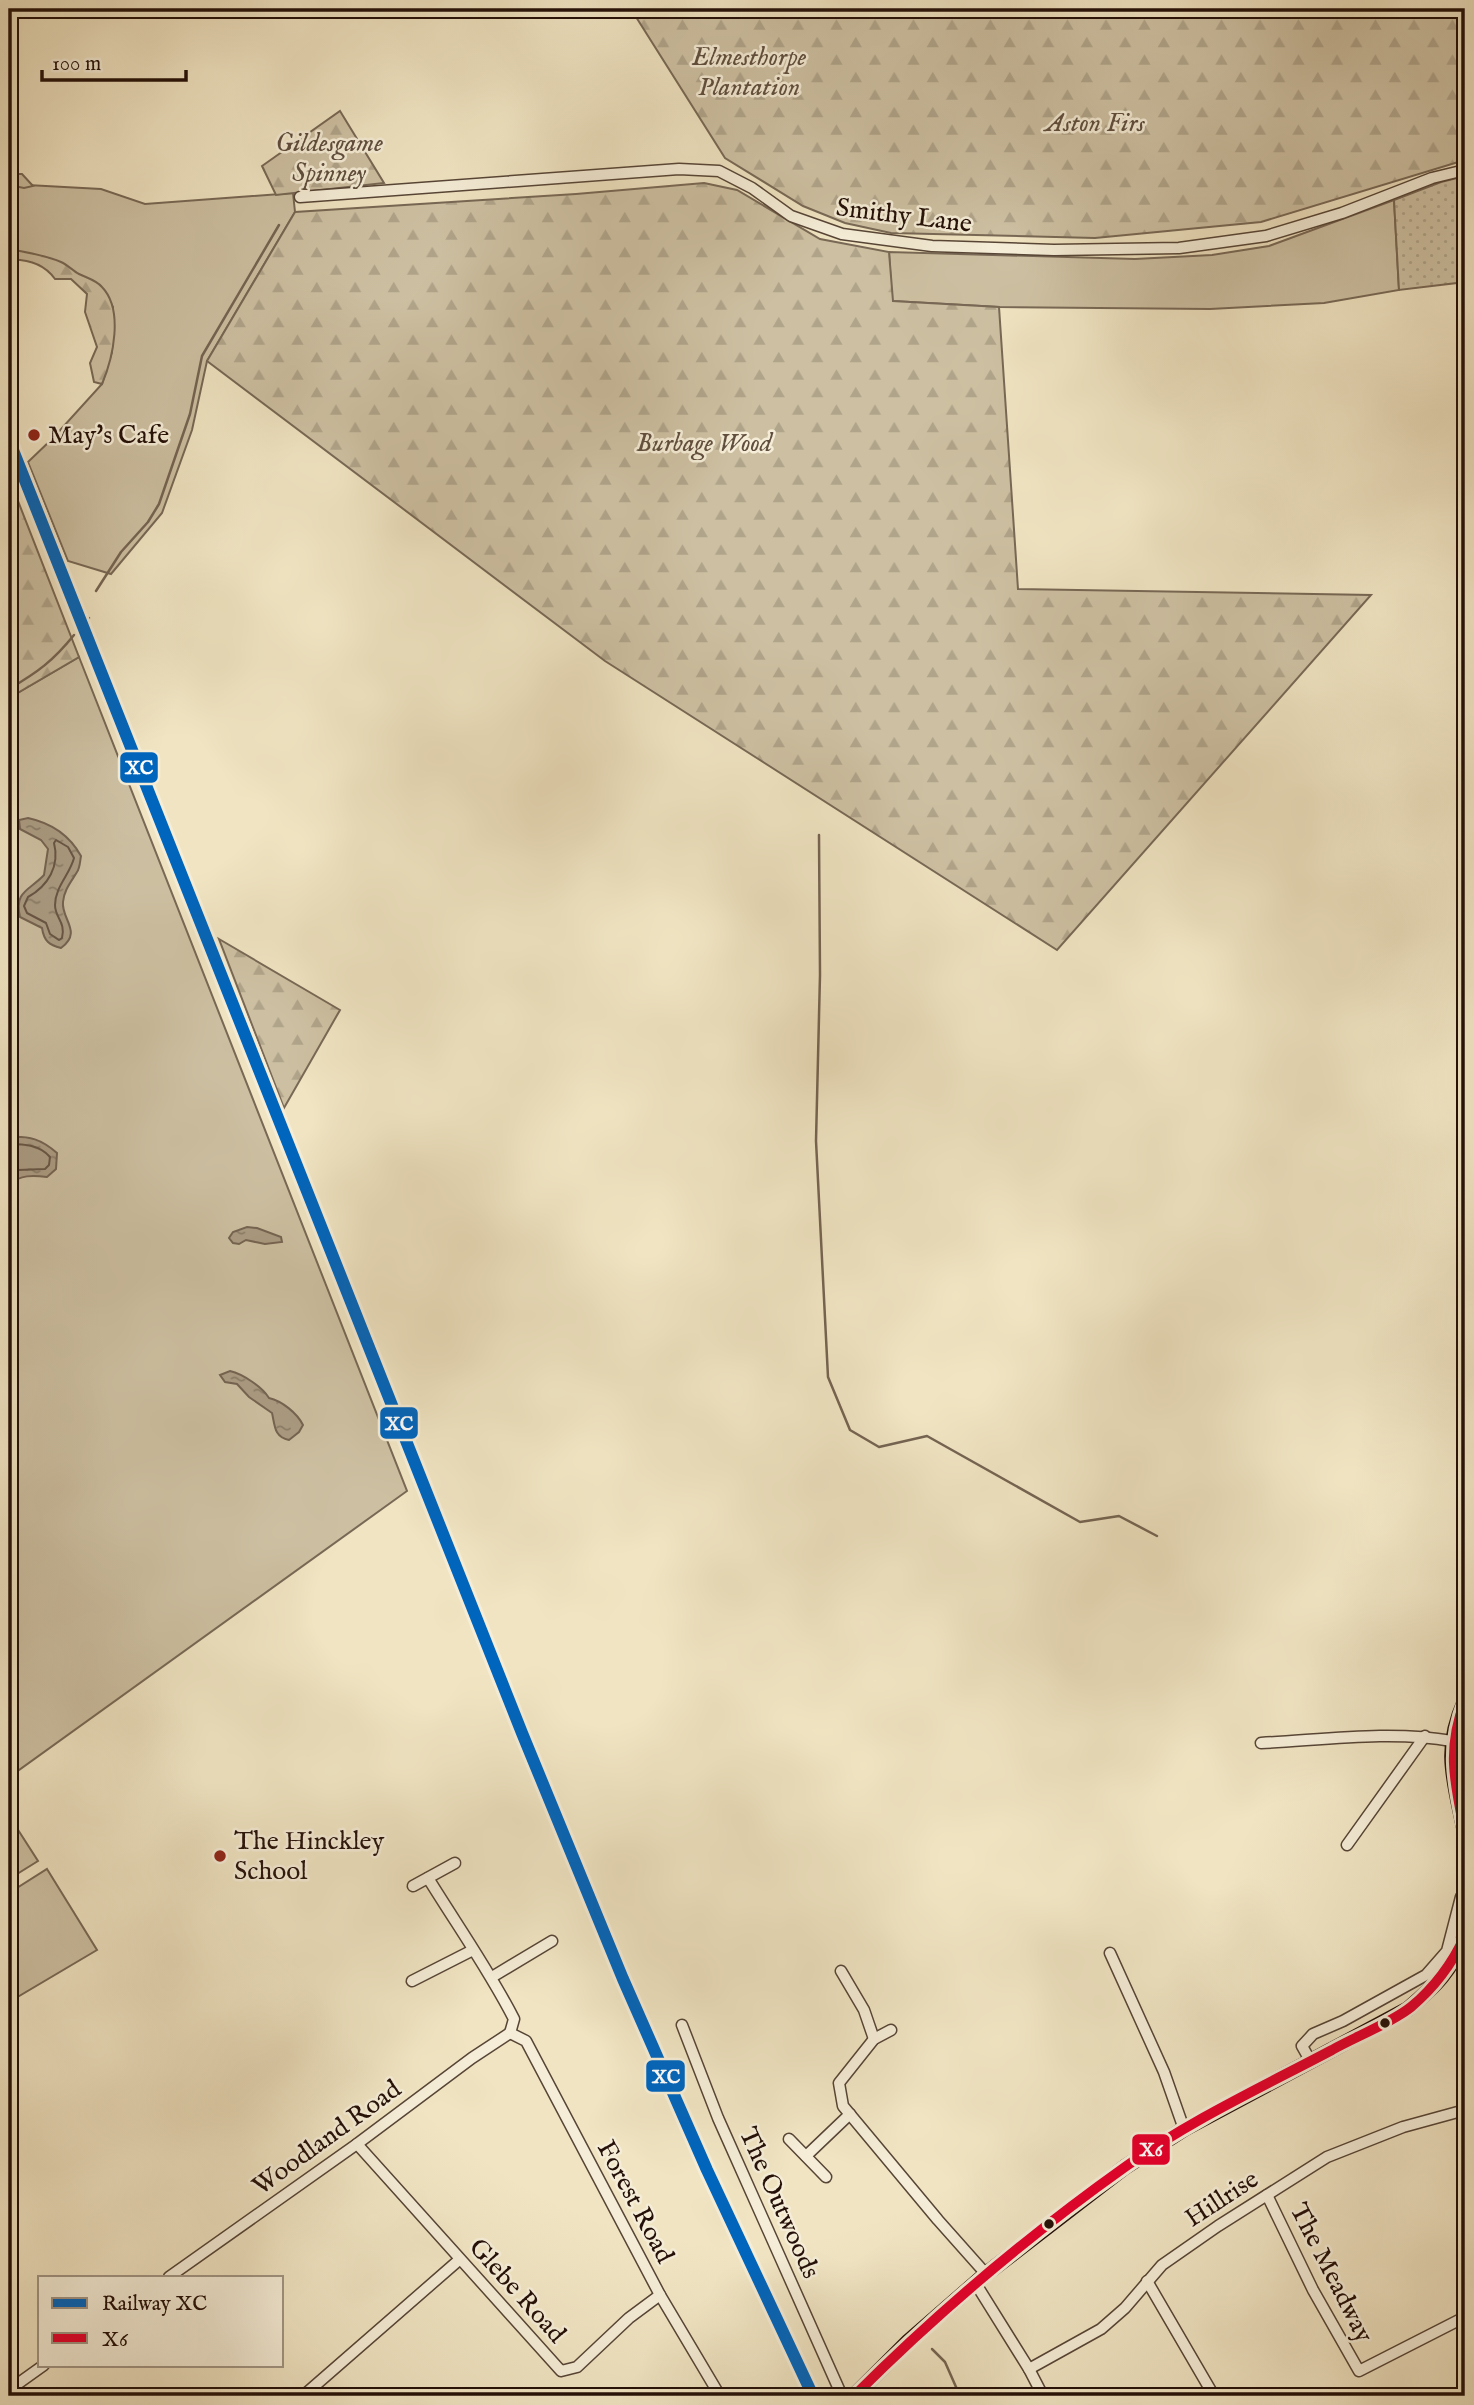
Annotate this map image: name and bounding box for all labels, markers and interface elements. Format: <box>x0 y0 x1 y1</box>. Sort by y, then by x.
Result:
scale bar <box>42 38 186 82</box>
park label: Elmesthorpe Plantation <box>691 41 807 104</box>
text: 100 m <box>52 51 101 78</box>
park label: Aston Firs <box>1042 107 1145 140</box>
park label: Gildesgame Spinney <box>275 127 383 190</box>
street label: Smithy Lane <box>834 191 974 241</box>
place label: May's Cafe <box>48 419 169 452</box>
marker: May's Cafe <box>26 427 42 443</box>
park label: Burbage Wood <box>636 427 774 461</box>
line badge: XC <box>119 751 159 784</box>
text: XC <box>124 757 154 781</box>
line badge: XC <box>379 1406 419 1440</box>
text: XC <box>384 1413 414 1437</box>
place label: The Hinckley School <box>234 1825 385 1888</box>
marker: The Hinckley School <box>212 1848 228 1864</box>
unlabelled marker <box>1378 2016 1392 2030</box>
line badge: XC <box>645 2059 686 2093</box>
text: XC <box>651 2066 681 2090</box>
street label: Woodland Road <box>246 2073 408 2203</box>
street label: The Outwoods <box>731 2122 827 2284</box>
line badge: X6 <box>1131 2133 1171 2166</box>
street label: Forest Road <box>589 2135 681 2269</box>
text: X6 <box>1138 2139 1164 2163</box>
street label: Hillrise <box>1179 2163 1265 2235</box>
street label: The Meadway <box>1282 2198 1380 2349</box>
unlabelled marker <box>1042 2217 1056 2231</box>
street label: Glebe Road <box>461 2232 573 2350</box>
legend <box>38 2276 284 2366</box>
text: Railway XC <box>102 2291 207 2318</box>
text: X6 <box>102 2327 129 2354</box>

